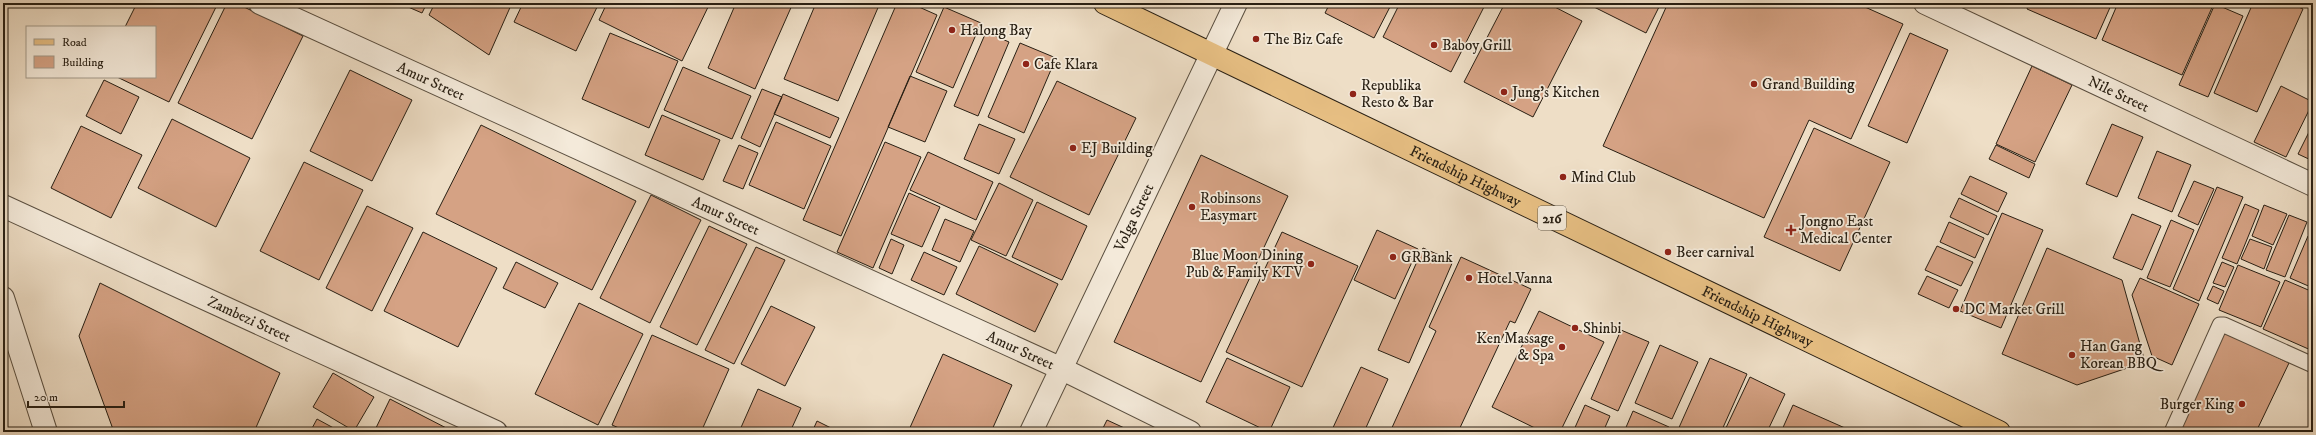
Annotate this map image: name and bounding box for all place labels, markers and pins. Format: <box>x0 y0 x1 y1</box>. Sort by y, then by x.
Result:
place label: Halong Bay <box>960 21 1033 40</box>
marker: Halong Bay <box>947 25 957 35</box>
place label: The Biz Cafe <box>1264 30 1343 49</box>
marker: The Biz Cafe <box>1251 34 1261 44</box>
place label: Baboy Grill <box>1442 36 1512 55</box>
marker: Baboy Grill <box>1429 40 1439 50</box>
place label: Cafe Klara <box>1034 55 1098 74</box>
marker: Cafe Klara <box>1021 59 1031 69</box>
place label: Grand Building <box>1762 75 1855 94</box>
place label: Republika Resto & Bar <box>1361 76 1434 112</box>
marker: Grand Building <box>1749 79 1759 89</box>
place label: Jung's Kitchen <box>1510 83 1600 102</box>
marker: Jung's Kitchen <box>1499 87 1509 97</box>
marker: Republika Resto & Bar <box>1348 89 1358 99</box>
place label: EJ Building <box>1081 139 1153 158</box>
marker: EJ Building <box>1068 143 1078 153</box>
place label: Mind Club <box>1571 168 1636 187</box>
marker: Mind Club <box>1558 172 1568 182</box>
place label: Robinsons Easymart <box>1200 189 1261 225</box>
marker: Robinsons Easymart <box>1187 202 1197 212</box>
place label: Jongno East Medical Center <box>1798 212 1893 248</box>
marker: Jongno East Medical Center <box>1785 224 1797 236</box>
place label: Beer carnival <box>1676 243 1755 262</box>
place label: Blue Moon Dining Pub & Family KTV <box>1186 246 1304 282</box>
marker: Beer carnival <box>1663 247 1673 257</box>
place label: GRBank <box>1401 248 1453 267</box>
marker: GRBank <box>1388 252 1398 262</box>
marker: Blue Moon Dining Pub & Family KTV <box>1306 259 1316 269</box>
place label: Hotel Vanna <box>1477 269 1553 288</box>
marker: Hotel Vanna <box>1464 273 1474 283</box>
place label: DC Market Grill <box>1964 300 2065 319</box>
marker: DC Market Grill <box>1951 304 1961 314</box>
place label: Shinbi <box>1583 319 1621 338</box>
marker: Shinbi <box>1570 323 1580 333</box>
place label: Ken Massage & Spa <box>1476 329 1555 365</box>
place label: Han Gang Korean BBQ <box>2080 337 2164 373</box>
marker: Ken Massage & Spa <box>1557 342 1567 352</box>
marker: Han Gang Korean BBQ <box>2067 350 2077 360</box>
place label: Burger King <box>2160 395 2235 414</box>
marker: Burger King <box>2237 399 2247 409</box>

